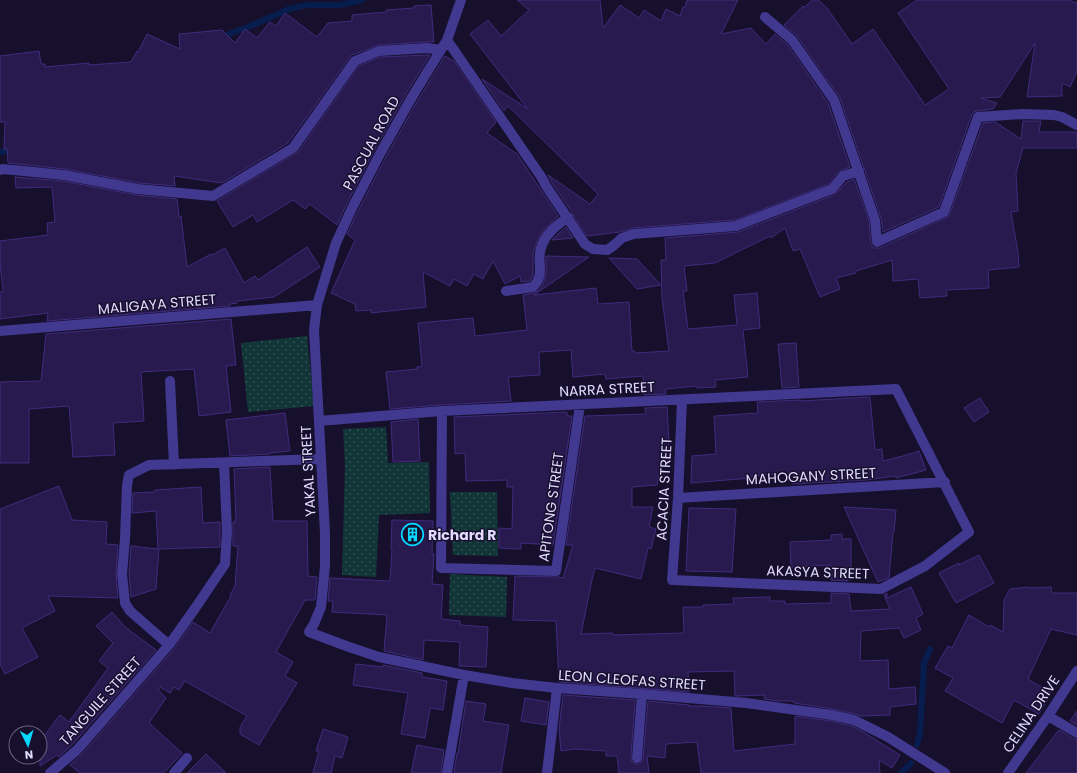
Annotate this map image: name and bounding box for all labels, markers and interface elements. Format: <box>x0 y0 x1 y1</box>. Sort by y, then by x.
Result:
street label: PASCUAL ROAD <box>338 92 404 194</box>
street label: MALIGAYA STREET <box>97 289 218 319</box>
street label: NARRA STREET <box>559 376 656 401</box>
street label: YAKAL STREET <box>296 424 320 517</box>
street label: ACACIA STREET <box>651 436 677 541</box>
street label: APITONG STREET <box>533 451 569 563</box>
street label: MAHOGANY STREET <box>745 463 877 489</box>
building icon: Richard R <box>399 522 425 548</box>
place label: Richard R <box>428 525 496 545</box>
street label: AKASYA STREET <box>766 560 870 584</box>
street label: TANGUILE STREET <box>54 652 146 750</box>
street label: LEON CLEOFAS STREET <box>558 665 707 695</box>
street label: CELINA DRIVE <box>998 672 1064 756</box>
north arrow <box>8 725 48 765</box>
text: N <box>24 747 34 763</box>

